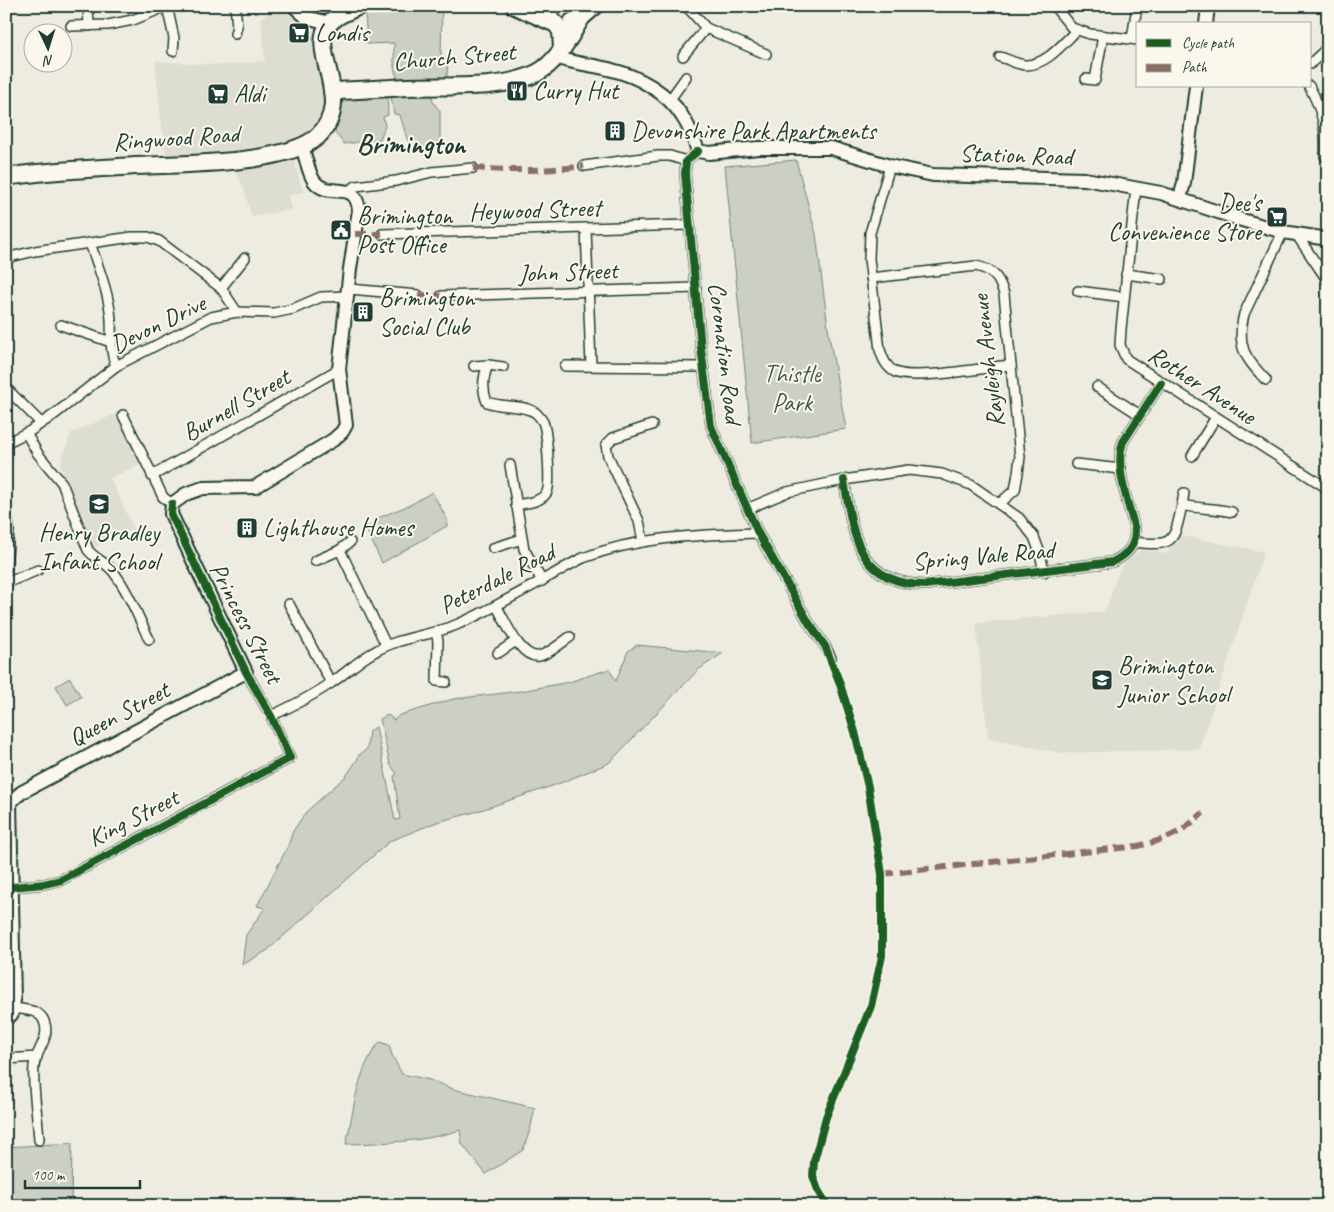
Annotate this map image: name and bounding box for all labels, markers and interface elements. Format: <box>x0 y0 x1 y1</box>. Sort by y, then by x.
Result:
place label: Londis <box>315 17 371 49</box>
supermarket icon: Londis <box>287 21 311 45</box>
north arrow <box>22 22 72 72</box>
legend <box>1136 22 1312 88</box>
text: Cycle path <box>1182 34 1234 53</box>
street label: Church Street <box>392 35 519 78</box>
text: N <box>42 52 54 69</box>
text: Path <box>1182 58 1208 77</box>
place label: Curry Hut <box>533 75 621 107</box>
place label: Aldi <box>234 78 269 110</box>
restaurant icon: Curry Hut <box>505 79 529 103</box>
supermarket icon: Aldi <box>206 82 230 106</box>
place label: Devonshire Park Apartments <box>631 115 878 147</box>
street label: Ringwood Road <box>112 117 244 158</box>
building icon: Devonshire Park Apartments <box>603 119 627 143</box>
district label: Brimington <box>357 126 467 161</box>
street label: Station Road <box>959 137 1077 173</box>
place label: Dee's Convenience Store <box>1108 187 1263 248</box>
street label: Heywood Street <box>469 192 605 228</box>
place label: Brimington Post Office <box>357 200 454 261</box>
supermarket icon: Dee's Convenience Store <box>1265 205 1289 229</box>
public building icon: Brimington Post Office <box>329 218 353 242</box>
street label: John Street <box>517 254 621 290</box>
street label: Coronation Road <box>700 281 750 429</box>
place label: Brimington Social Club <box>379 282 476 343</box>
street label: Devon Drive <box>105 286 212 361</box>
street label: Rayleigh Avenue <box>964 291 1012 429</box>
building icon: Brimington Social Club <box>351 300 375 324</box>
street label: Rother Avenue <box>1142 338 1264 433</box>
park label: Thistle Park <box>763 358 823 419</box>
street label: Burnell Street <box>176 360 298 449</box>
school or university icon: Henry Bradley Infant School <box>87 492 111 516</box>
place label: Lighthouse Homes <box>263 512 415 544</box>
building icon: Lighthouse Homes <box>235 516 259 540</box>
place label: Henry Bradley Infant School <box>39 517 163 578</box>
street label: Peterdale Road <box>434 534 564 622</box>
street label: Spring Vale Road <box>911 534 1058 578</box>
street label: Princess Street <box>202 557 291 691</box>
place label: Brimington Junior School <box>1117 650 1234 711</box>
school or university icon: Brimington Junior School <box>1090 668 1114 692</box>
street label: Queen Street <box>63 673 177 754</box>
street label: King Street <box>82 780 186 854</box>
scale bar <box>25 1157 140 1189</box>
text: 100 m <box>32 1166 66 1185</box>

